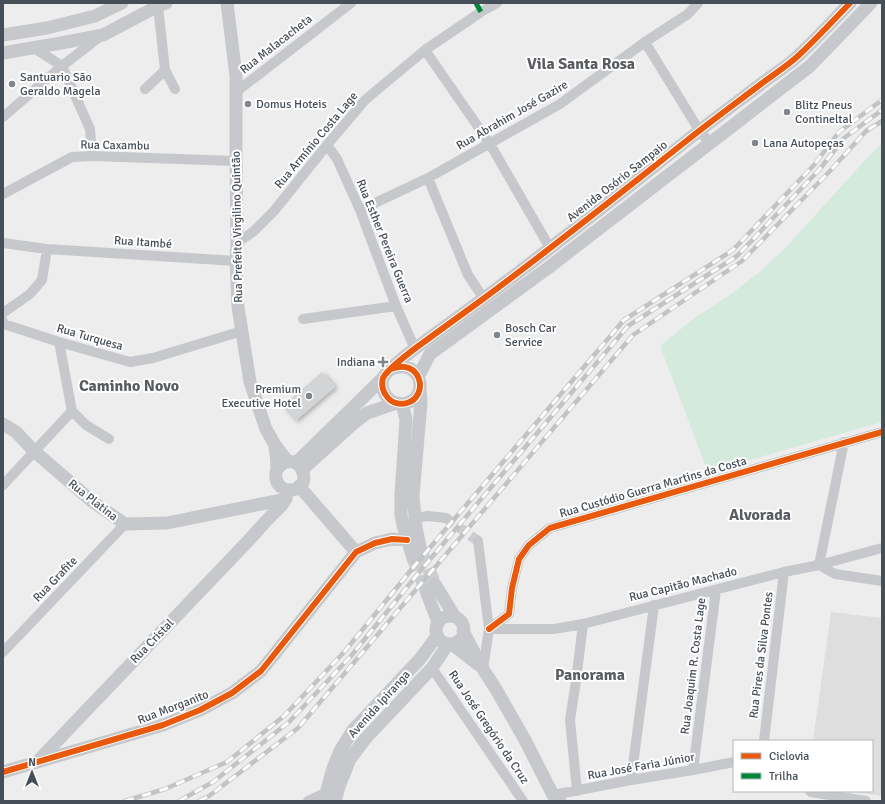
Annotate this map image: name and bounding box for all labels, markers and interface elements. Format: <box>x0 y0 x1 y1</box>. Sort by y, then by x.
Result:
street label: Rua Malacacheta <box>237 11 316 77</box>
district label: Vila Santa Rosa <box>527 54 635 74</box>
place label: Santuario São Geraldo Magela <box>20 70 101 99</box>
street label: Rua Abrahim José Gazire <box>454 77 571 154</box>
marker: Santuario São Geraldo Magela <box>7 79 17 89</box>
street label: Rua Armínio Costa Lage <box>272 89 361 192</box>
place label: Domus Hoteis <box>256 97 327 112</box>
place label: Blitz Pneus Contineltal <box>795 98 853 127</box>
marker: Domus Hoteis <box>243 99 253 109</box>
marker: Blitz Pneus Contineltal <box>782 107 792 117</box>
place label: Lana Autopeças <box>763 136 844 151</box>
street label: Rua Caxambu <box>80 137 150 154</box>
street label: Avenida Osório Sampaio <box>564 137 671 225</box>
marker: Lana Autopeças <box>750 138 760 148</box>
street label: Rua Prefeito Virgilino Quintão <box>229 151 246 303</box>
street label: Rua Esther Pereira Guerra <box>353 177 416 305</box>
street label: Rua Itambé <box>114 233 172 252</box>
street label: Rua Turquesa <box>55 321 125 354</box>
place label: Bosch Car Service <box>505 321 557 350</box>
marker: Bosch Car Service <box>492 330 502 340</box>
place label: Indiana <box>337 355 375 370</box>
marker: Indiana <box>378 357 388 367</box>
district label: Caminho Novo <box>79 376 179 396</box>
place label: Premium Executive Hotel <box>221 382 301 411</box>
marker: Premium Executive Hotel <box>304 391 314 401</box>
street label: Rua Custódio Guerra Martins da Costa <box>558 454 749 521</box>
street label: Rua Platina <box>65 476 120 524</box>
district label: Alvorada <box>729 505 791 525</box>
street label: Rua Grafite <box>30 554 81 605</box>
street label: Rua Capitão Machado <box>628 564 739 605</box>
street label: Rua Pires da Silva Pontes <box>746 591 777 719</box>
street label: Rua Joaquim R. Costa Lage <box>678 597 709 735</box>
street label: Rua Cristal <box>127 616 178 667</box>
district label: Panorama <box>555 665 625 685</box>
street label: Avenida Ipiranga <box>345 667 414 741</box>
street label: Rua José Gregório da Cruz <box>445 668 532 787</box>
street label: Rua Morganito <box>135 687 211 728</box>
legend <box>733 740 873 792</box>
text: Ciclovia <box>769 749 809 764</box>
street label: Rua José Faria Júnior <box>586 750 696 783</box>
north arrow <box>12 752 52 792</box>
text: N <box>28 756 36 769</box>
text: Trilha <box>769 769 798 784</box>

